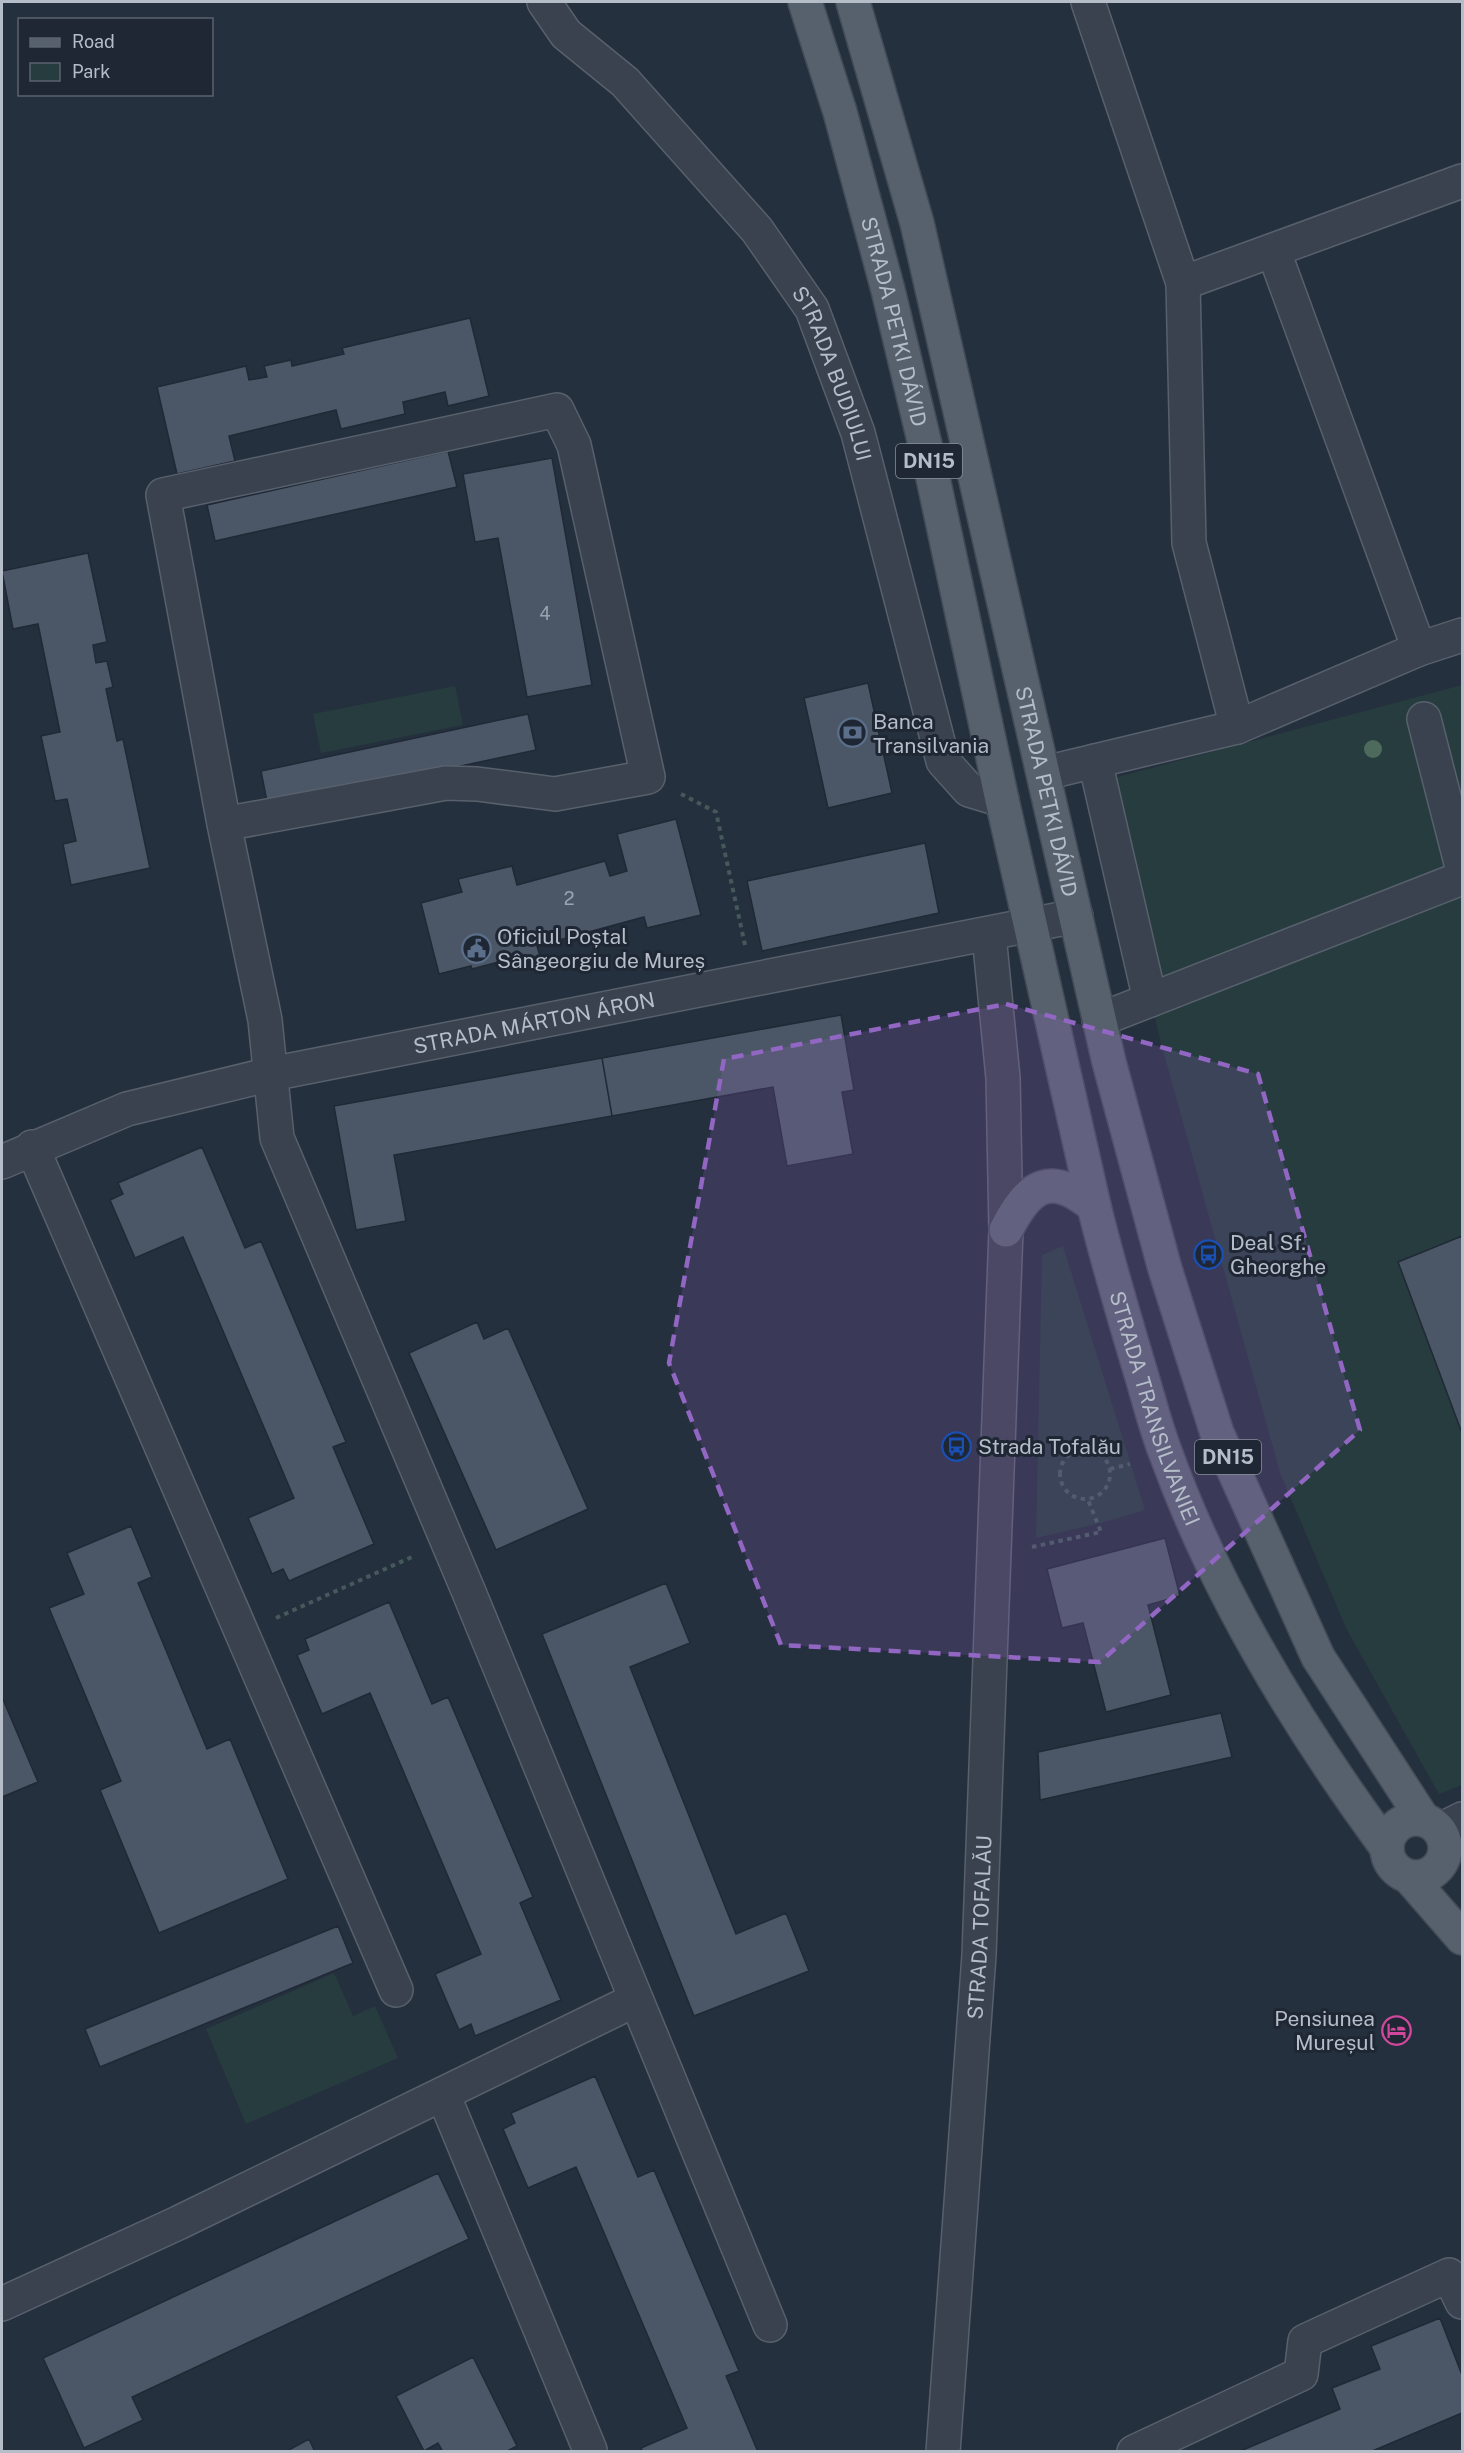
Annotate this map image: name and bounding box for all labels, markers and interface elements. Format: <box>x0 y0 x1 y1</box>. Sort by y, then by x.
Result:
legend <box>18 18 213 96</box>
text: Road <box>72 31 115 52</box>
text: Park <box>72 61 110 82</box>
street label: STRADA PETKI DÁVID <box>856 214 933 429</box>
street label: STRADA BUDIULUI <box>787 281 877 463</box>
road number: DN15 <box>896 444 962 478</box>
house number: 4 <box>539 603 551 624</box>
street label: STRADA PETKI DÁVID <box>1011 684 1083 899</box>
place label: Banca Transilvania <box>873 709 989 758</box>
bank icon: Banca Transilvania <box>836 717 868 749</box>
house number: 2 <box>564 888 574 909</box>
place label: Oficiul Poștal Sângeorgiu de Mureș <box>497 924 705 973</box>
public building icon: Oficiul Poștal Sângeorgiu de Mureș <box>460 932 492 964</box>
street label: STRADA MÁRTON ÁRON <box>411 986 657 1058</box>
place label: Deal Sf. Gheorghe <box>1230 1230 1326 1279</box>
bus stop icon: Deal Sf. Gheorghe <box>1193 1238 1225 1270</box>
street label: STRADA TRANSILVANIEI <box>1105 1288 1206 1529</box>
bus stop icon: Strada Tofalău <box>941 1430 973 1462</box>
place label: Strada Tofalău <box>978 1434 1121 1459</box>
road number: DN15 <box>1195 1440 1261 1474</box>
street label: STRADA TOFALĂU <box>962 1835 996 2020</box>
place label: Pensiunea Mureșul <box>1274 2006 1375 2055</box>
hotel icon: Pensiunea Mureșul <box>1380 2014 1412 2046</box>

